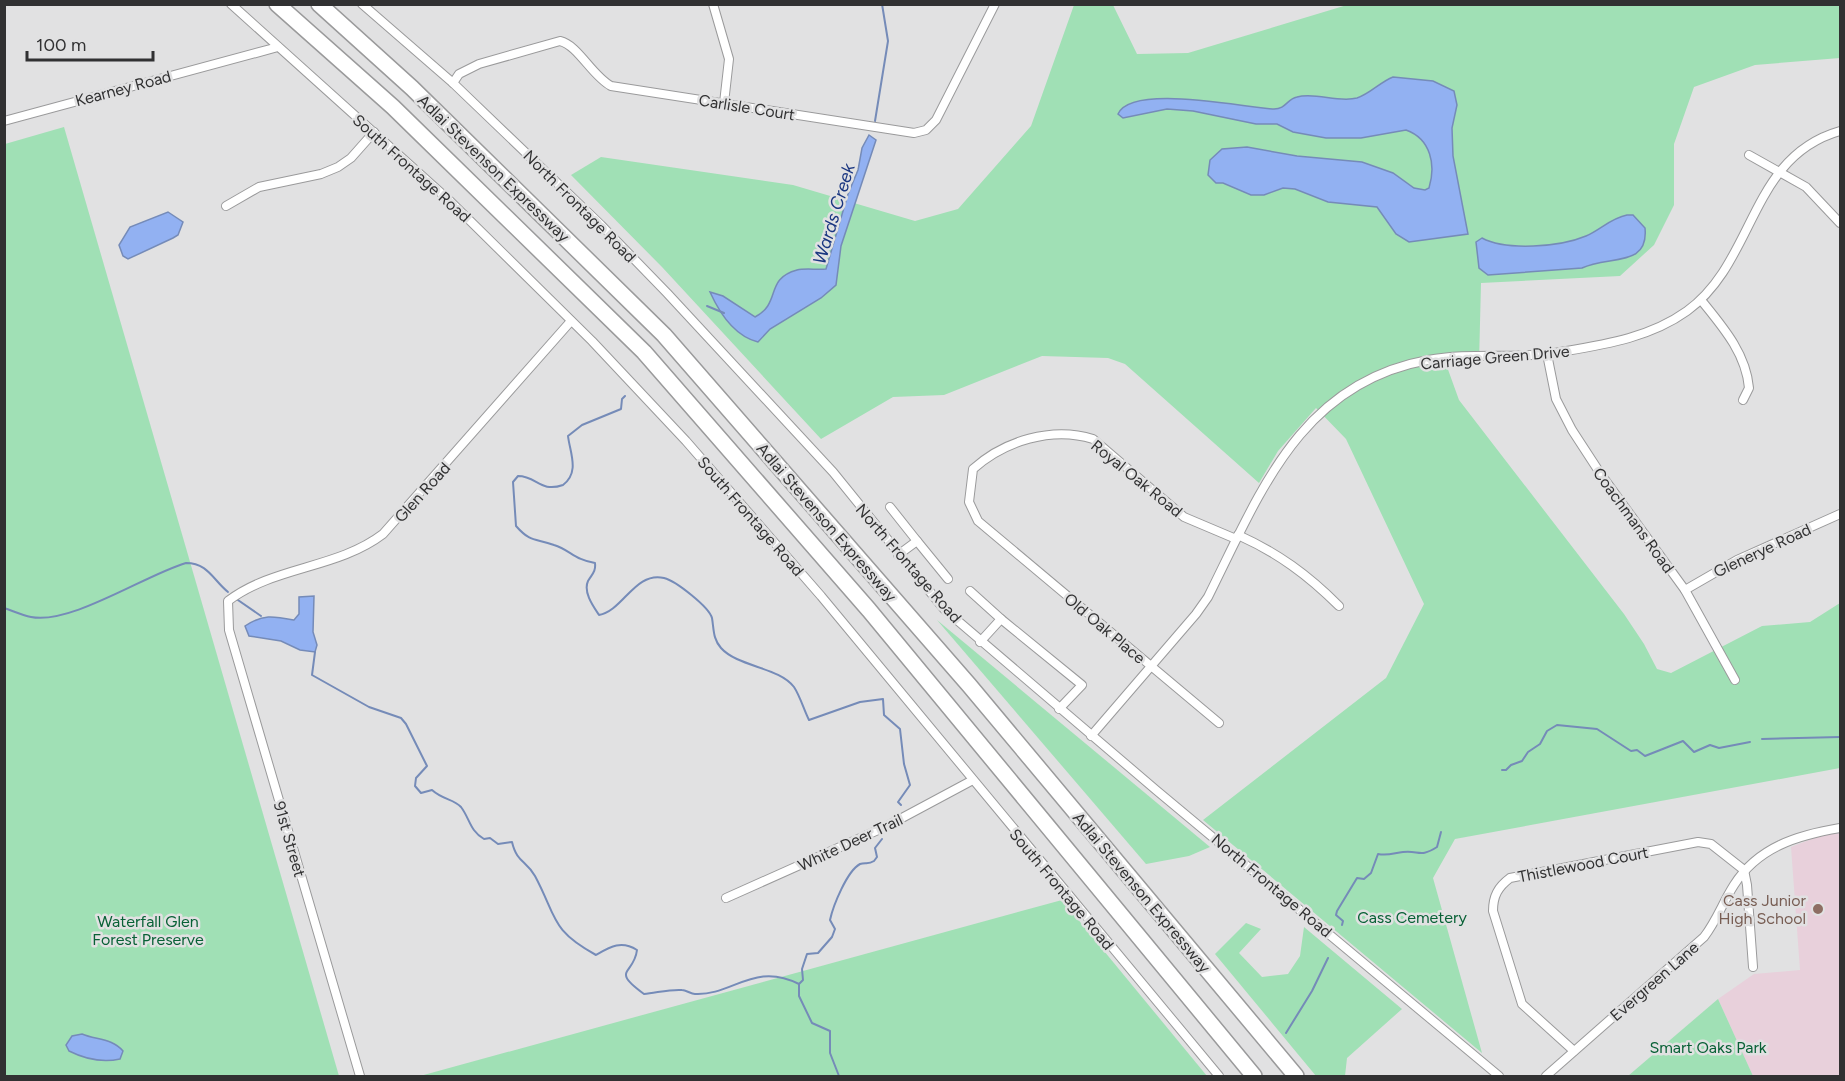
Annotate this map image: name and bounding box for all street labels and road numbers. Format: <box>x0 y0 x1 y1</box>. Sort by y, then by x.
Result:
street label: Kearney Road <box>73 67 173 110</box>
street label: Adlai Stevenson Expressway <box>414 91 574 246</box>
street label: Carlisle Court <box>697 91 796 124</box>
street label: South Frontage Road <box>349 110 475 226</box>
street label: North Frontage Road <box>519 146 640 267</box>
street label: Carriage Green Drive <box>1420 342 1571 373</box>
street label: Royal Oak Road <box>1087 436 1186 521</box>
street label: Adlai Stevenson Expressway <box>753 439 901 606</box>
street label: South Frontage Road <box>694 453 808 580</box>
street label: Glen Road <box>391 458 454 526</box>
street label: Coachmans Road <box>1589 464 1678 577</box>
street label: North Frontage Road <box>852 500 965 627</box>
street label: Glenerye Road <box>1711 520 1814 581</box>
street label: Old Oak Place <box>1060 589 1149 668</box>
street label: 91st Street <box>270 799 309 879</box>
street label: Adlai Stevenson Expressway <box>1069 808 1215 977</box>
street label: White Deer Trail <box>795 810 906 875</box>
street label: South Frontage Road <box>1005 825 1118 954</box>
street label: North Frontage Road <box>1208 829 1336 941</box>
street label: Thistlewood Court <box>1516 843 1650 886</box>
street label: Evergreen Lane <box>1606 938 1703 1025</box>

